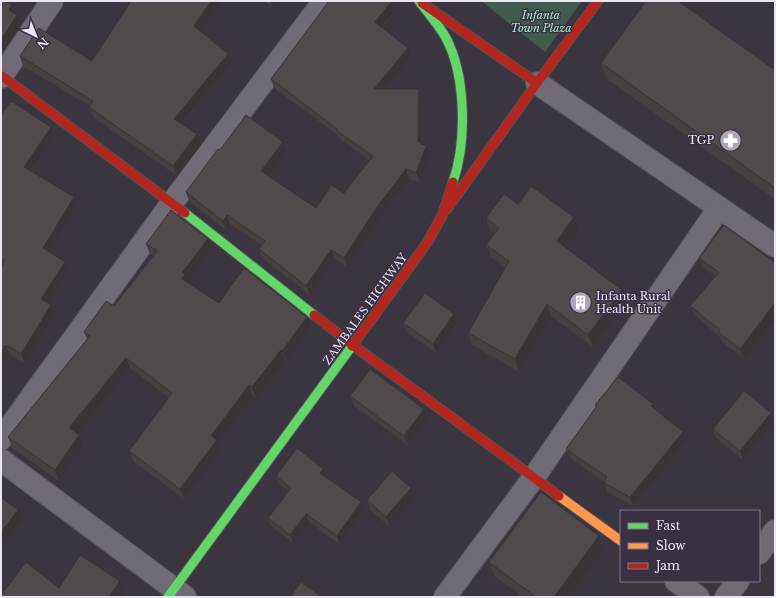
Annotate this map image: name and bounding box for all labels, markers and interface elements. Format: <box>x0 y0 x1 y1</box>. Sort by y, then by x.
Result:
park label: Infanta Town Plaza <box>510 8 572 35</box>
north arrow <box>16 16 56 56</box>
text: N <box>34 35 51 52</box>
pharmacy icon: TGP <box>717 127 743 153</box>
place label: TGP <box>688 133 714 147</box>
street label: ZAMBALES HIGHWAY <box>320 250 411 367</box>
building icon: Infanta Rural Health Unit <box>567 289 593 315</box>
place label: Infanta Rural Health Unit <box>596 289 671 316</box>
legend <box>620 510 760 582</box>
text: Fast <box>656 518 681 533</box>
text: Slow <box>656 538 686 553</box>
text: Jam <box>654 558 680 573</box>

